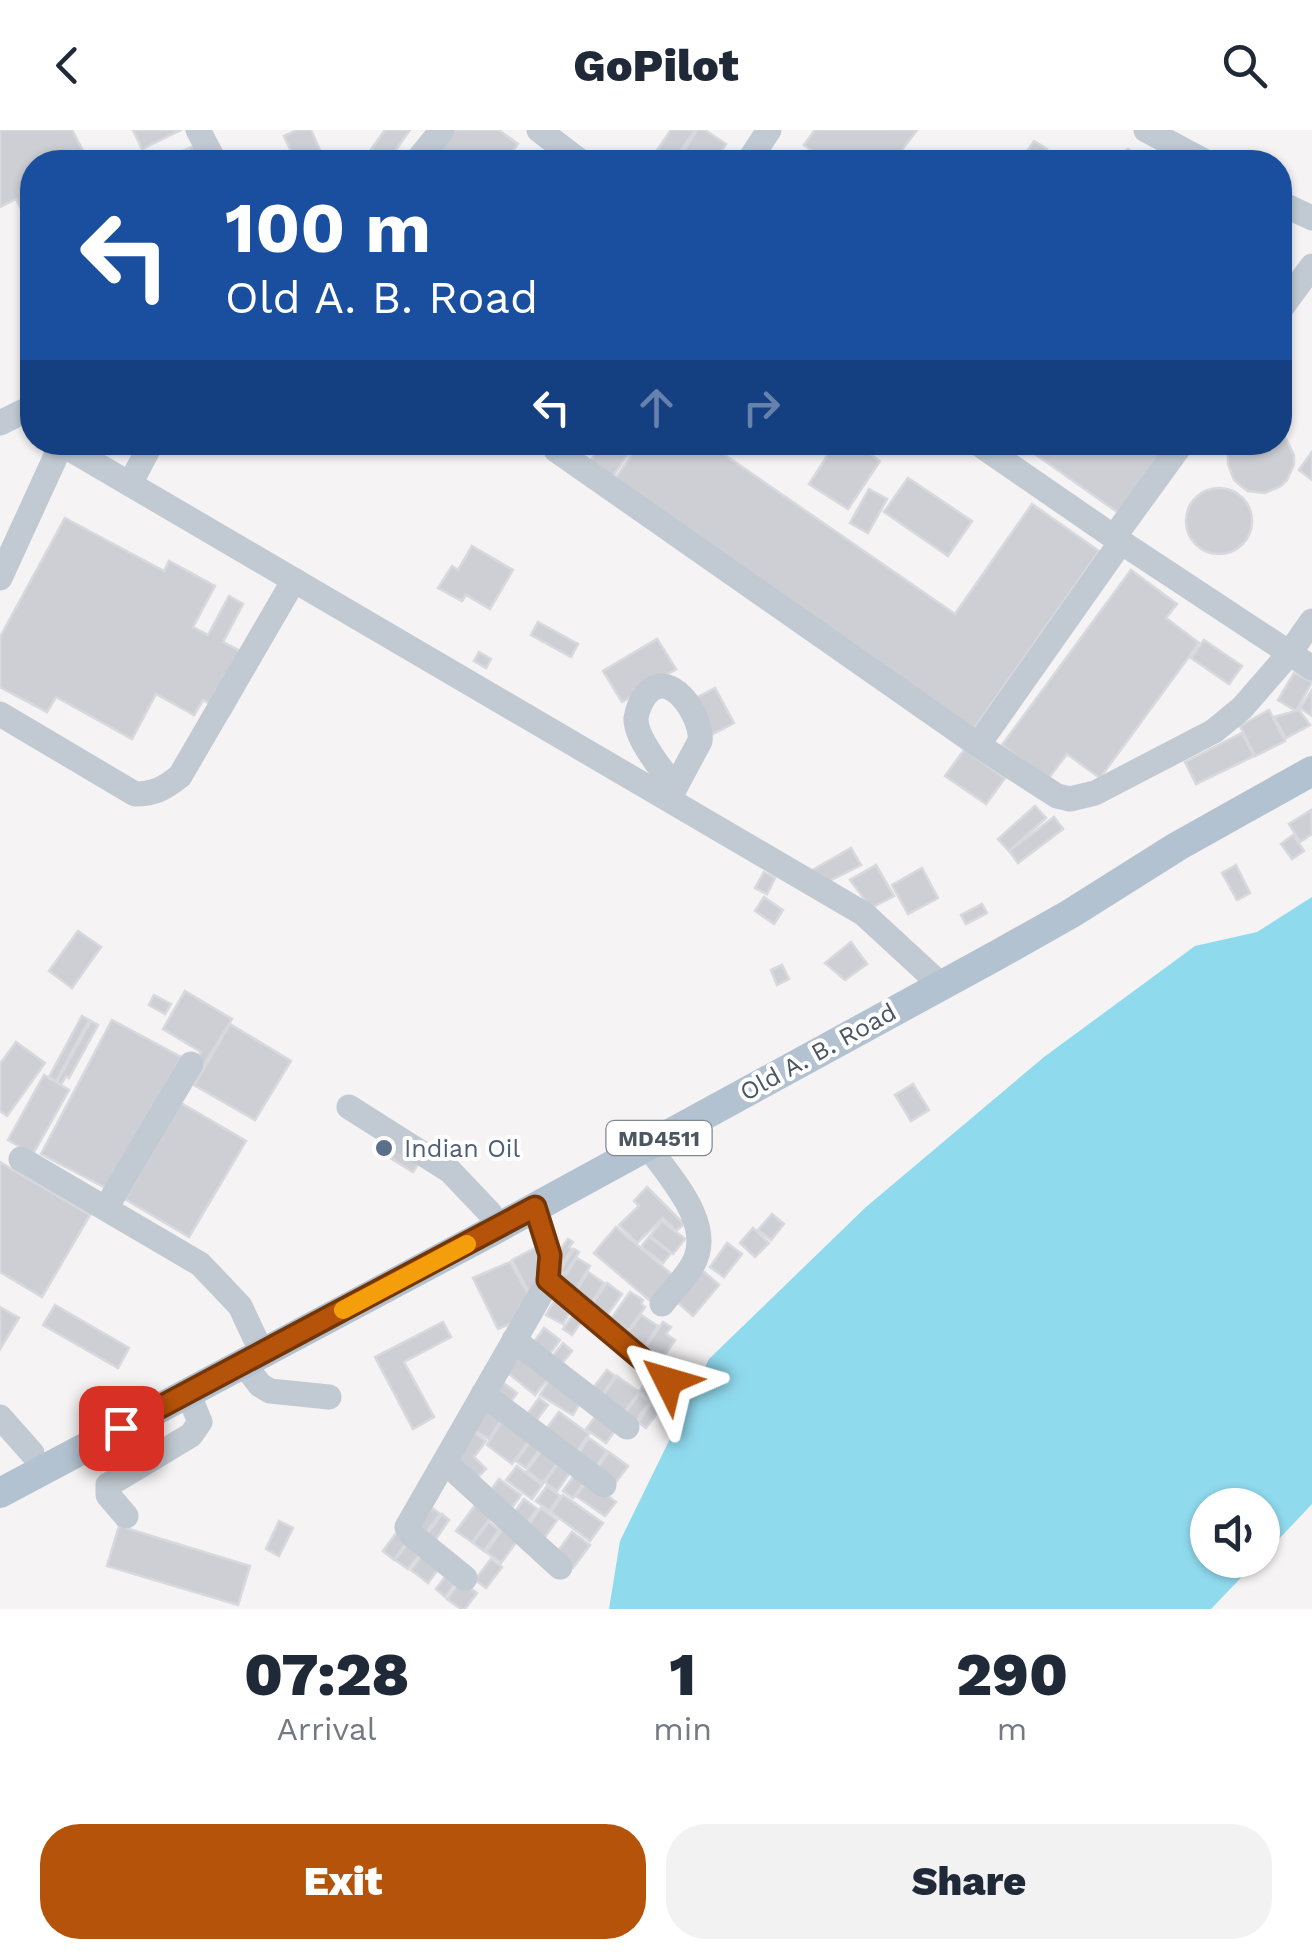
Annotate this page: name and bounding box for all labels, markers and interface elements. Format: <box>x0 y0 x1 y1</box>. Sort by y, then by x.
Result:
icon: back <box>40 38 95 93</box>
icon: search <box>1217 38 1272 93</box>
text: GoPilot <box>573 39 739 92</box>
text: 100 m <box>225 187 431 269</box>
icon: left <box>60 190 190 320</box>
text: Old A. B. Road <box>225 271 538 324</box>
icon: left <box>524 380 579 435</box>
icon: ahead <box>629 380 684 435</box>
icon: right <box>734 380 789 435</box>
street label: Old A. B. Road <box>735 997 901 1107</box>
road number: MD4511 <box>606 1121 712 1155</box>
place label: Indian Oil <box>404 1134 520 1163</box>
marker: Indian Oil <box>373 1137 395 1159</box>
position arrow <box>616 1329 720 1433</box>
pin <box>79 1386 164 1471</box>
icon: arrive <box>94 1401 149 1456</box>
map controls <box>1190 1488 1280 1578</box>
button: sound <box>1190 1488 1280 1578</box>
text: 07:28 <box>244 1639 409 1710</box>
text: 1 <box>669 1639 696 1710</box>
text: 290 <box>956 1639 1068 1710</box>
text: Arrival <box>277 1710 377 1748</box>
text: min <box>653 1710 712 1748</box>
text: m <box>997 1710 1027 1748</box>
button: Exit <box>40 1824 646 1939</box>
button: Share <box>666 1824 1272 1939</box>

